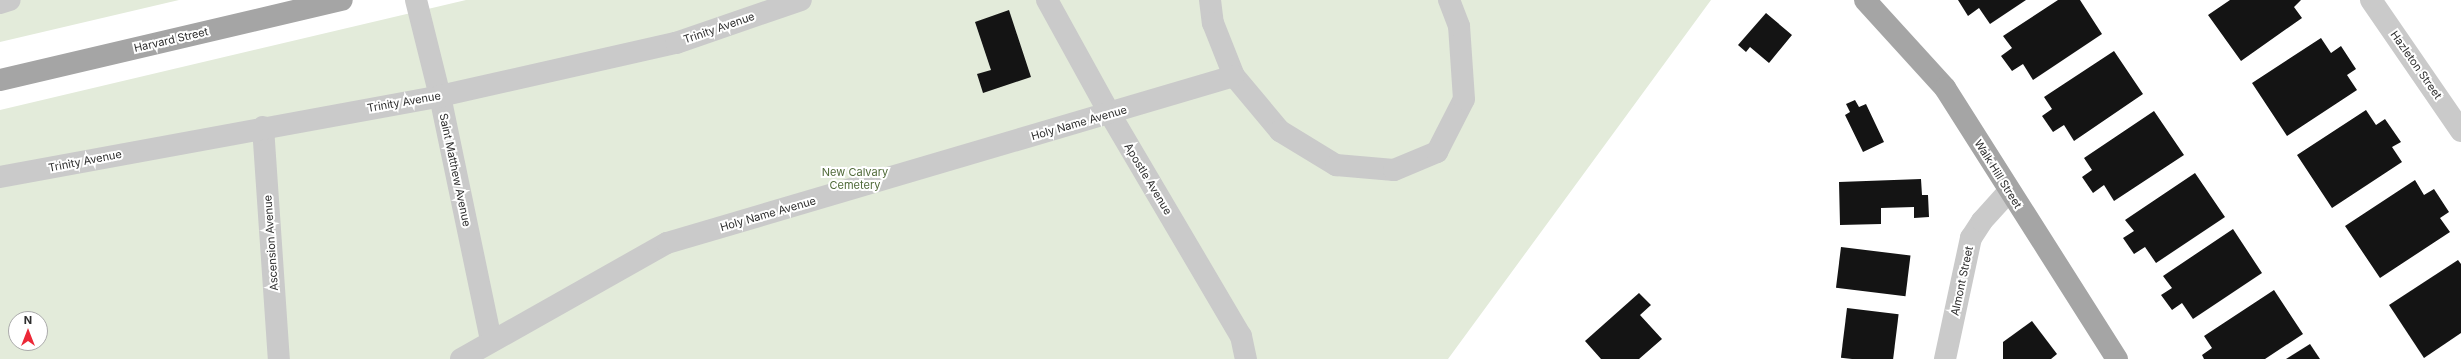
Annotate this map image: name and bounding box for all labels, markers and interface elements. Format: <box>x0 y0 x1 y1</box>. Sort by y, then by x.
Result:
street label: Trinity Avenue <box>682 10 756 46</box>
street label: Harvard Street <box>133 25 209 55</box>
street label: Hazleton Street <box>2388 28 2444 102</box>
street label: Trinity Avenue <box>366 89 442 115</box>
street label: Holy Name Avenue <box>1030 103 1128 143</box>
street label: Saint Matthew Avenue <box>437 112 473 228</box>
street label: Walk Hill Street <box>1972 137 2024 211</box>
street label: Apostle Avenue <box>1121 141 1175 217</box>
street label: Trinity Avenue <box>47 147 123 175</box>
park label: New Calvary Cemetery <box>822 166 888 192</box>
street label: Holy Name Avenue <box>719 194 817 234</box>
street label: Ascension Avenue <box>261 195 281 291</box>
street label: Almont Street <box>1948 245 1976 317</box>
north arrow <box>8 311 48 351</box>
text: N <box>24 313 32 327</box>

